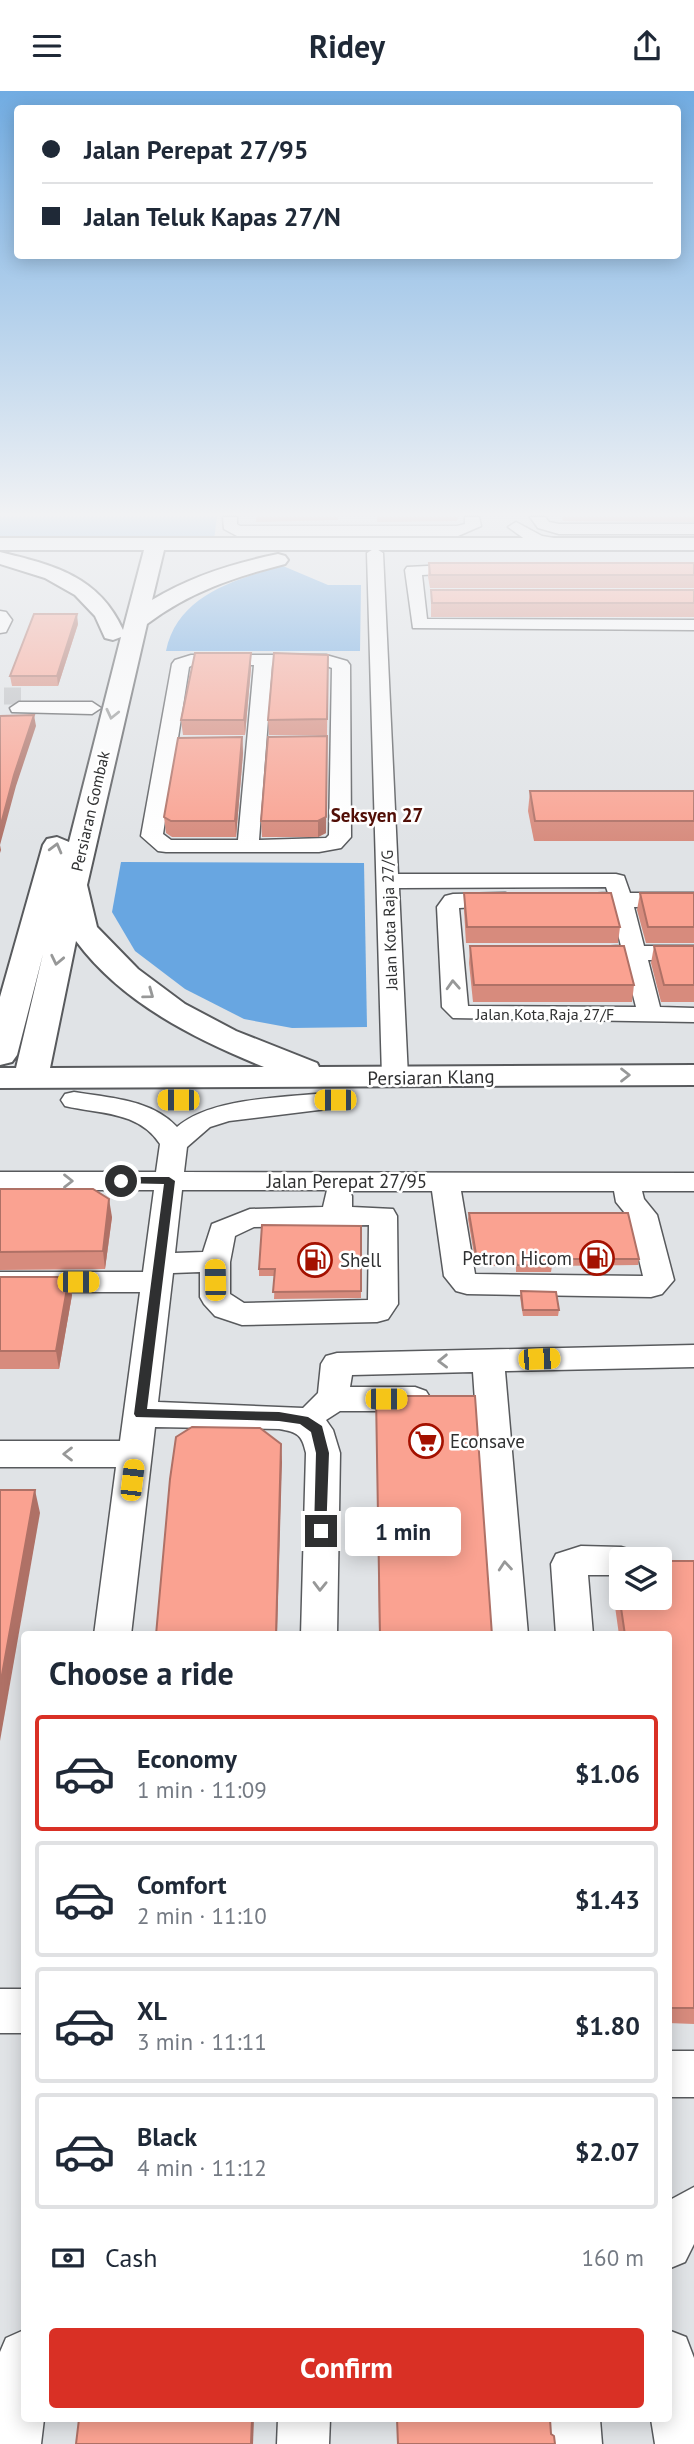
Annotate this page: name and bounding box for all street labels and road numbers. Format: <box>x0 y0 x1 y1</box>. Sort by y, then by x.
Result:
street label: Persiaran Gombak <box>66 749 114 873</box>
street label: Jalan Kota Raja 27/G <box>377 850 401 991</box>
street label: Jalan Kota Raja 27/F <box>475 1004 614 1024</box>
street label: Persiaran Klang <box>367 1064 495 1090</box>
street label: Jalan Perepat 27/95 <box>266 1169 427 1193</box>

